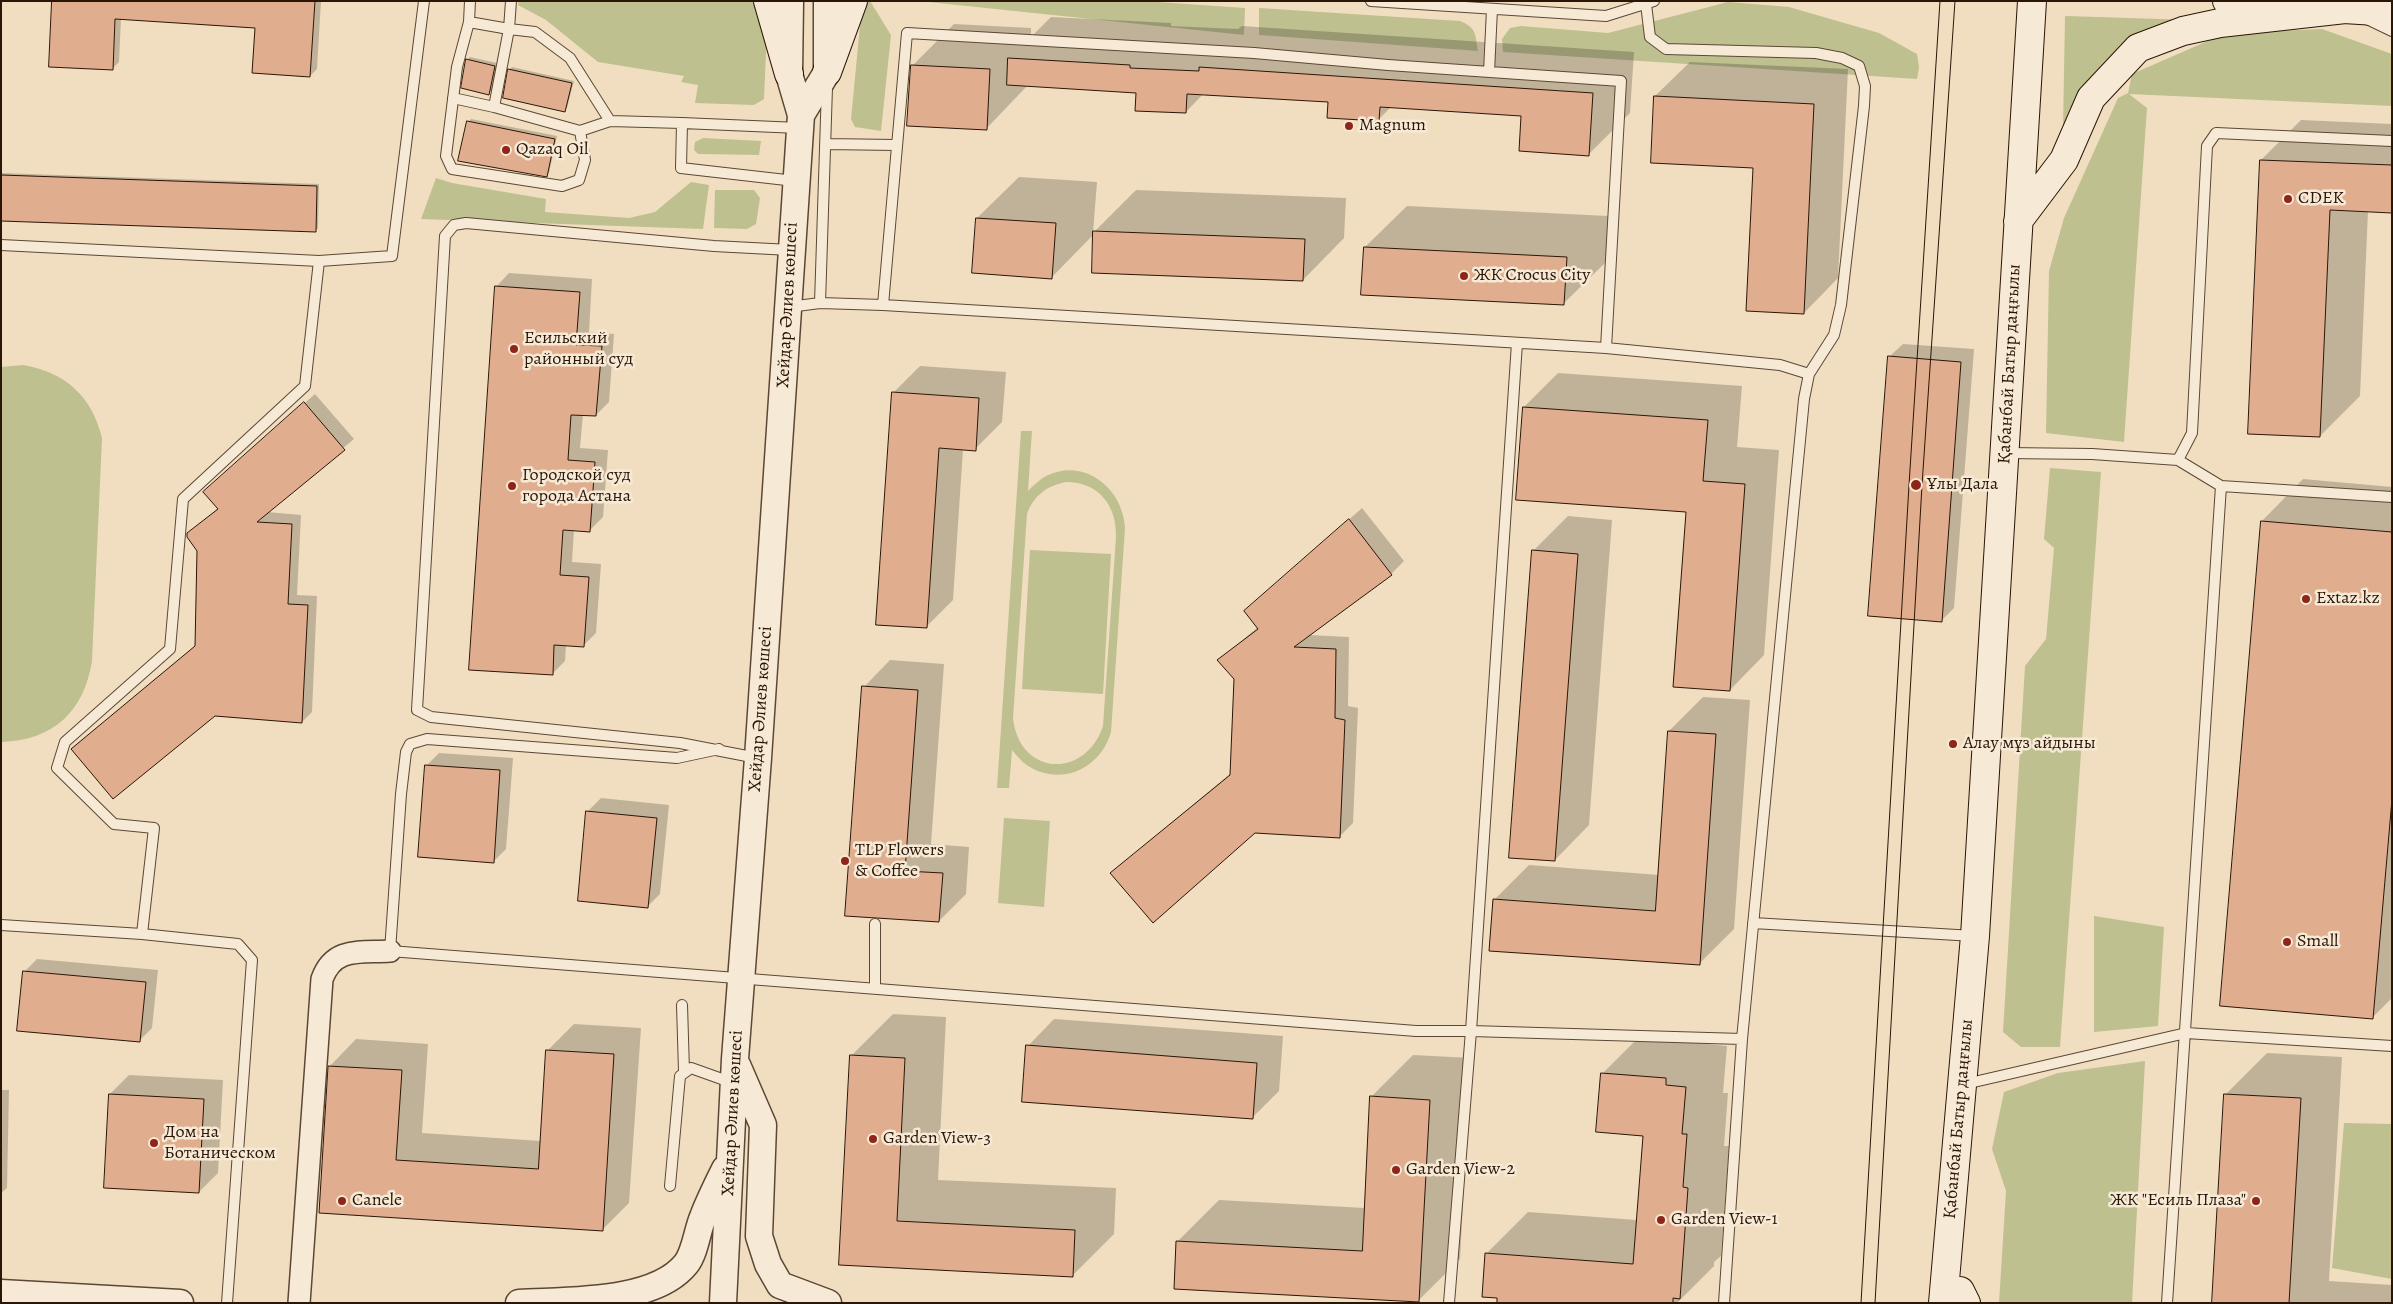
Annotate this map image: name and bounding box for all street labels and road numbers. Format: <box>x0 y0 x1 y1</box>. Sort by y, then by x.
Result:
street label: Хейдар Әлиев көшесі <box>773 222 803 388</box>
street label: Қабанбай Батыр даңғылы <box>1994 263 2026 465</box>
street label: Хейдар Әлиев көшесі <box>744 625 778 793</box>
street label: Қабанбай Батыр даңғылы <box>1940 1018 1978 1220</box>
street label: Хейдар Әлиев көшесі <box>718 1030 748 1196</box>

